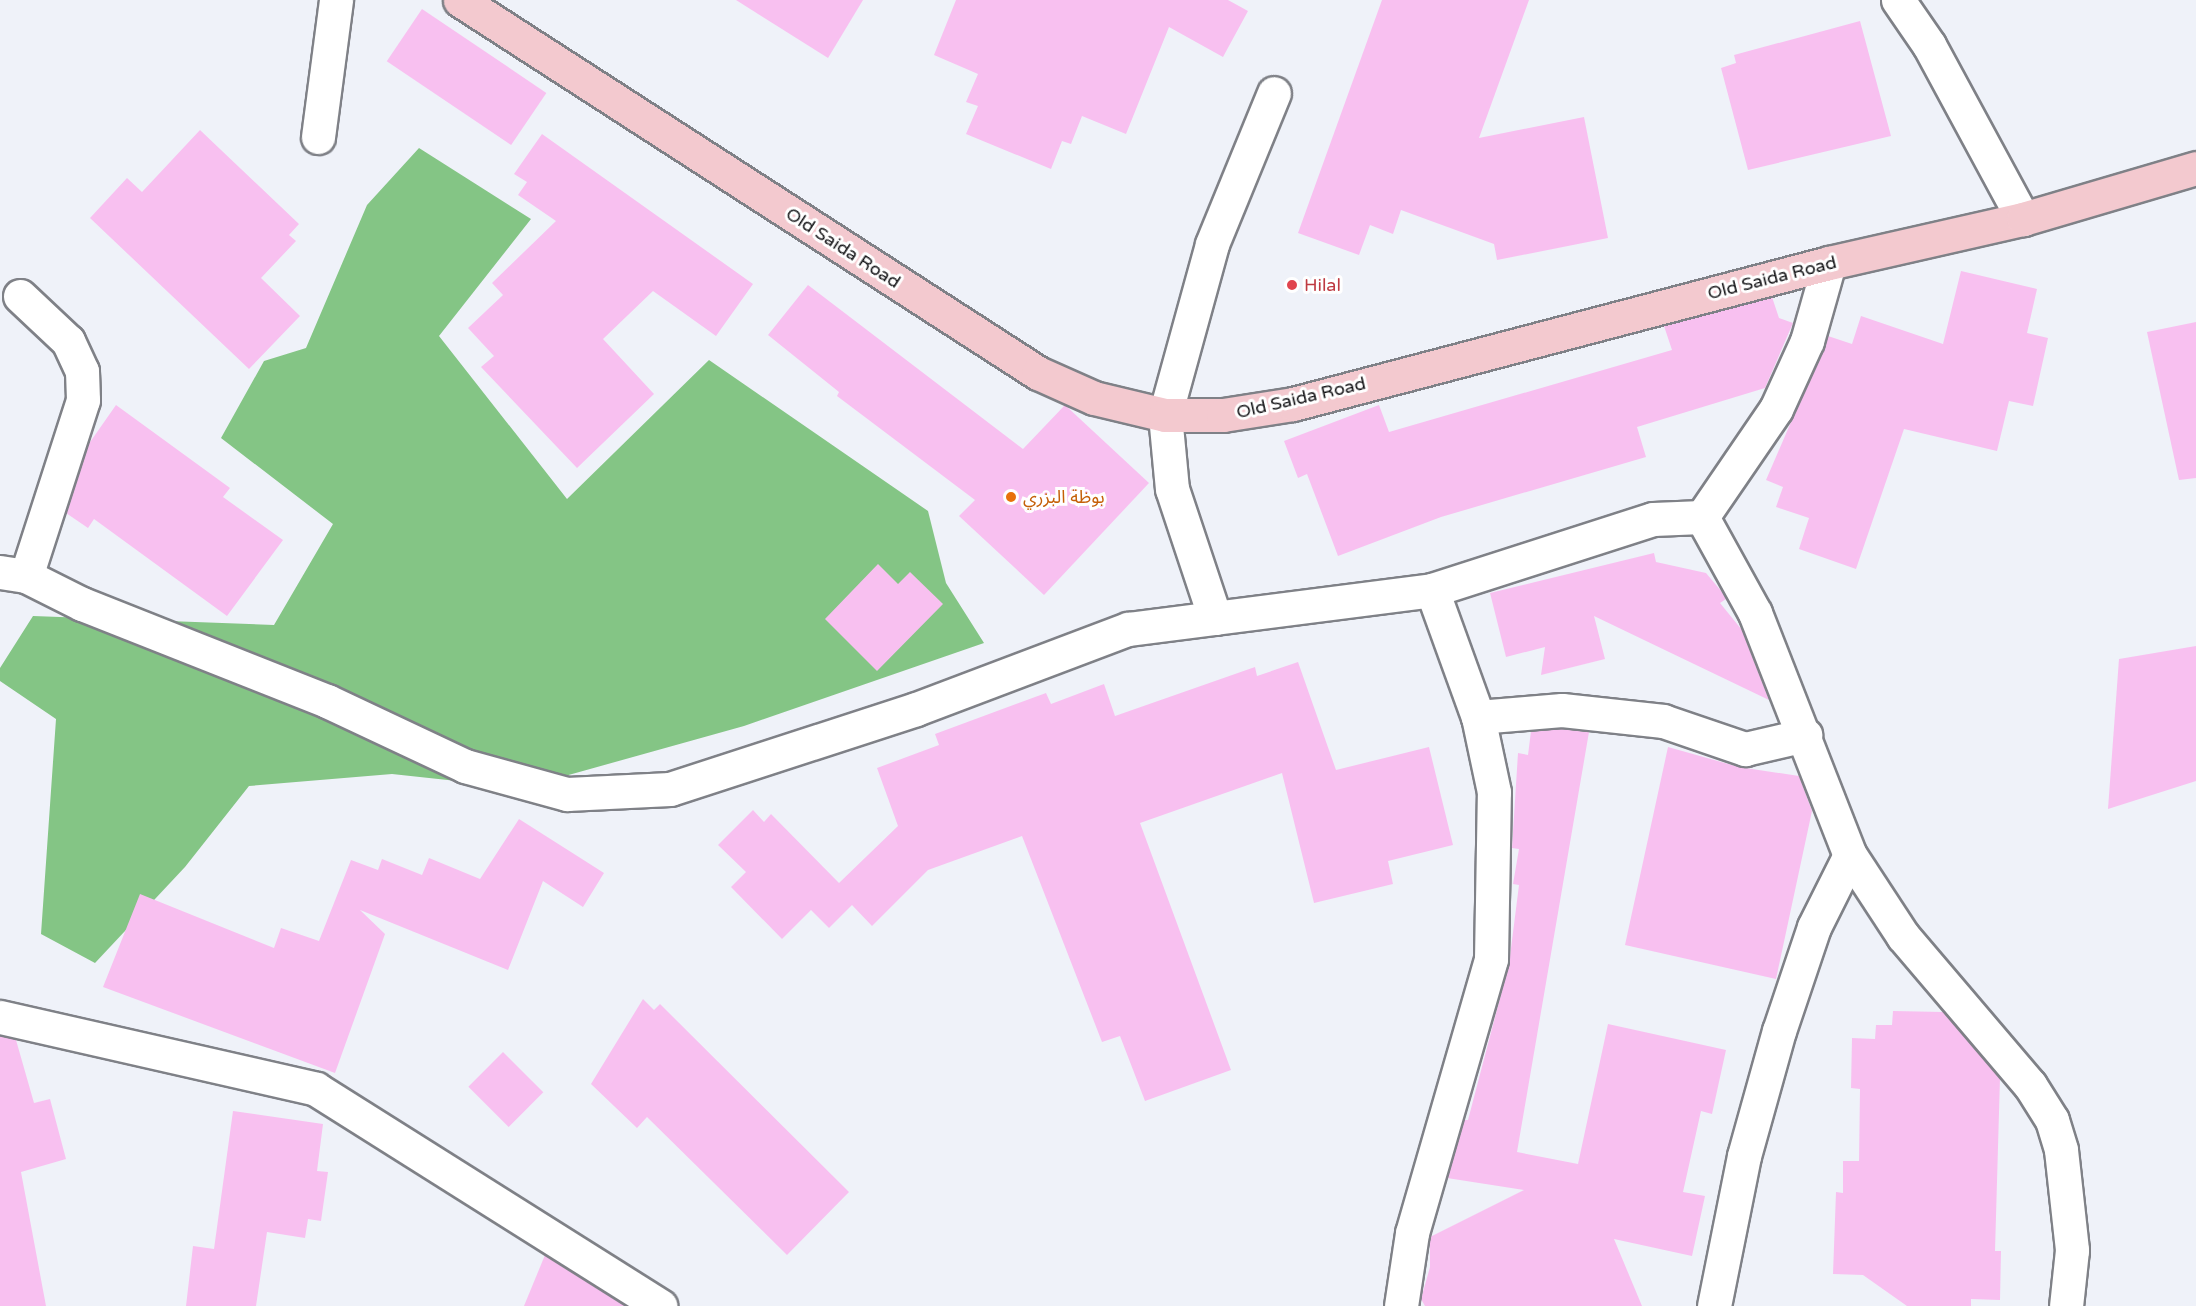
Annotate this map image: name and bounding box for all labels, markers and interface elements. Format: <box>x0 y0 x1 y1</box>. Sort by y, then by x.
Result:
street label: Old Saida Road <box>782 203 904 293</box>
street label: Old Saida Road <box>1705 252 1839 304</box>
place label: Hilal <box>1304 274 1341 296</box>
marker: Hilal <box>1285 278 1299 292</box>
street label: Old Saida Road <box>1234 373 1368 423</box>
place label: بوظة البزري <box>1023 486 1105 508</box>
marker: بوظة البزري <box>1004 490 1018 504</box>

